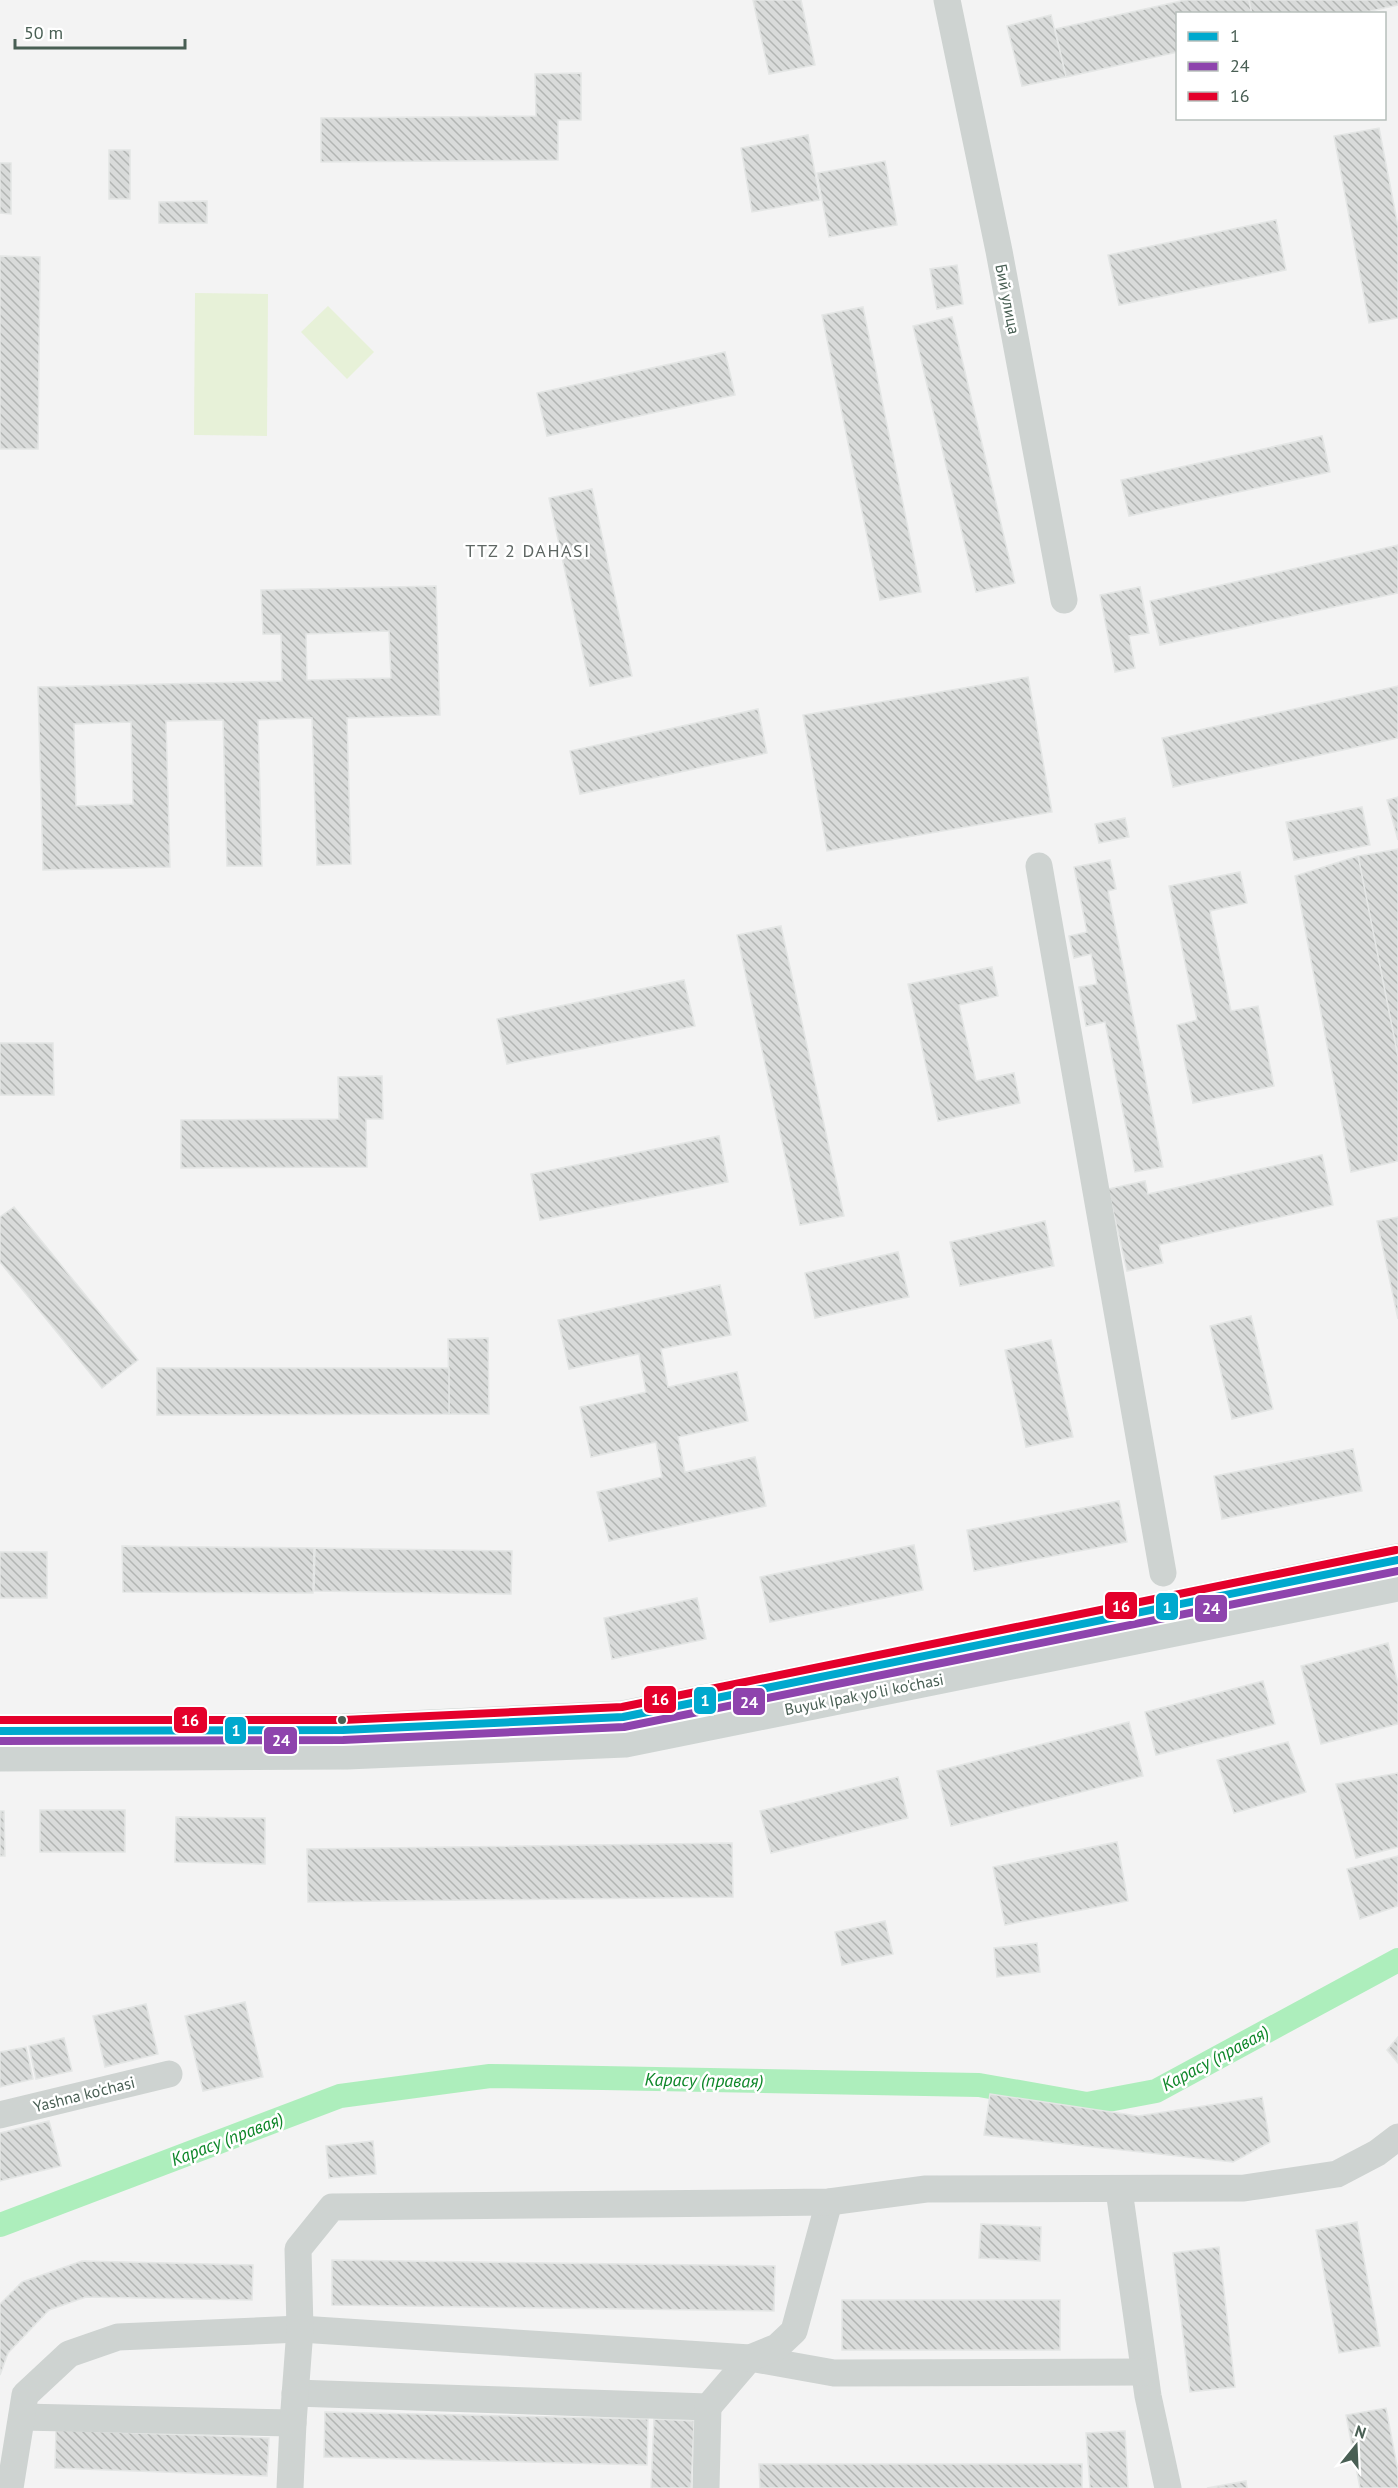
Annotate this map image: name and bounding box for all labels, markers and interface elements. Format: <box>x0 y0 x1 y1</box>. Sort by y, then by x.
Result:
scale bar <box>15 12 184 50</box>
legend <box>1176 12 1386 120</box>
text: 50 m <box>24 21 63 44</box>
text: 1 <box>1230 24 1240 47</box>
text: 24 <box>1230 54 1250 77</box>
text: 16 <box>1230 84 1250 107</box>
street label: Бий улица <box>991 262 1025 336</box>
district label: TTZ 2 DAHASI <box>465 539 591 562</box>
line badge: 16 <box>1104 1591 1138 1620</box>
line badge: 1 <box>1155 1592 1179 1621</box>
line badge: 24 <box>1194 1594 1228 1623</box>
text: 16 <box>1112 1596 1130 1616</box>
text: 1 <box>1162 1597 1172 1617</box>
text: 24 <box>1202 1598 1220 1618</box>
street label: Buyuk Ipak yo'li ko'chasi <box>783 1669 945 1719</box>
line badge: 16 <box>643 1685 677 1714</box>
line badge: 1 <box>693 1686 717 1715</box>
line badge: 24 <box>732 1687 766 1716</box>
text: 16 <box>651 1689 669 1709</box>
text: 1 <box>700 1690 710 1710</box>
text: 24 <box>740 1692 758 1712</box>
line badge: 16 <box>173 1706 208 1734</box>
text: 16 <box>181 1710 199 1730</box>
unlabelled marker <box>336 1714 348 1726</box>
line badge: 1 <box>224 1716 247 1745</box>
text: 1 <box>231 1720 241 1740</box>
line badge: 24 <box>263 1726 298 1755</box>
text: 24 <box>272 1730 290 1750</box>
water label: Карасу (правая) <box>1157 2020 1273 2096</box>
water label: Карасу (правая) <box>644 2067 764 2093</box>
street label: Yashna ko'chasi <box>31 2072 137 2116</box>
water label: Карасу (правая) <box>167 2107 287 2171</box>
north arrow <box>1326 2416 1386 2476</box>
text: N <box>1353 2421 1369 2443</box>

